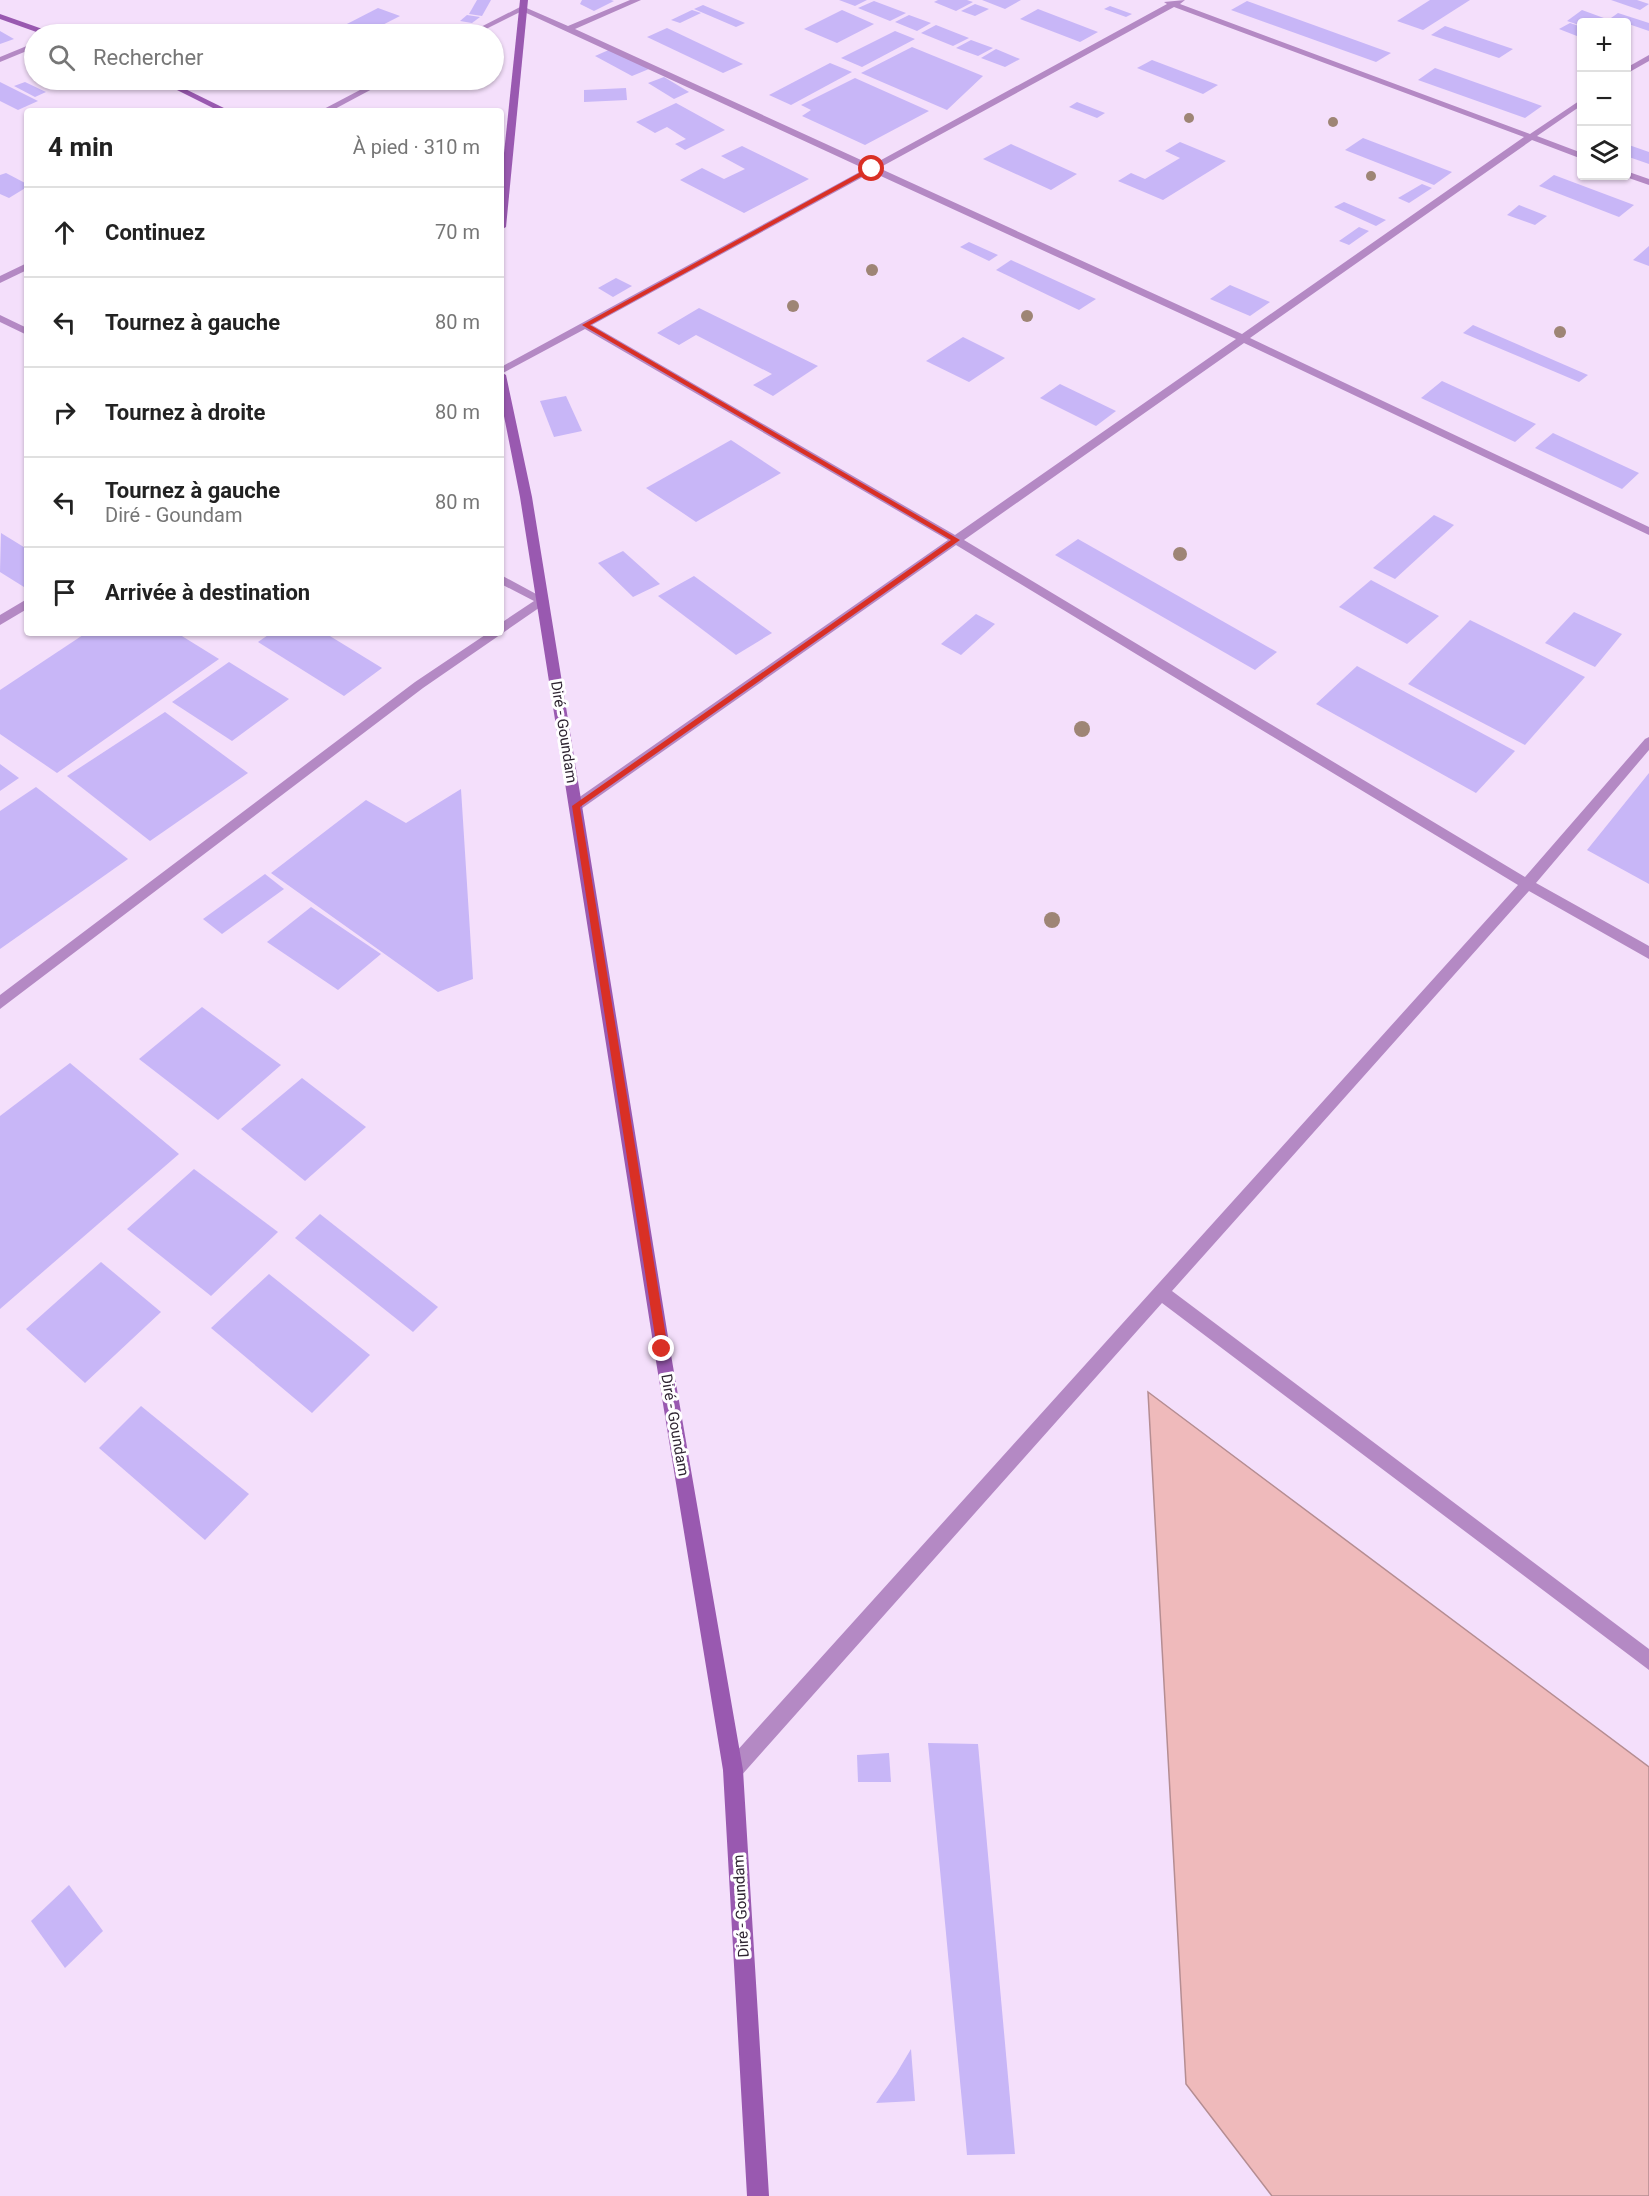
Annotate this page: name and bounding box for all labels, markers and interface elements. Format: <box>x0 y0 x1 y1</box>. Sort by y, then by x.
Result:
map controls <box>1577 18 1631 180</box>
button: + <box>1577 18 1631 72</box>
search box <box>24 24 504 90</box>
icon: search <box>45 41 78 74</box>
text: Rechercher <box>93 45 204 70</box>
button: − <box>1577 72 1631 126</box>
button: layers <box>1577 126 1631 180</box>
text: 4 min <box>48 132 113 162</box>
text: À pied · 310 m <box>353 135 480 159</box>
route start <box>858 155 884 181</box>
icon: ahead <box>48 216 81 249</box>
text: Continuez <box>105 220 205 245</box>
text: 70 m <box>435 220 480 244</box>
icon: left <box>48 306 81 339</box>
text: Tournez à gauche <box>105 310 280 335</box>
text: 80 m <box>435 310 480 334</box>
icon: right <box>48 396 81 429</box>
text: Tournez à droite <box>105 400 265 425</box>
text: 80 m <box>435 400 480 424</box>
text: Tournez à gauche <box>105 478 280 503</box>
icon: left <box>48 486 81 519</box>
text: 80 m <box>435 490 480 514</box>
text: Diré - Goundam <box>105 503 242 527</box>
icon: arrive <box>48 576 81 609</box>
text: Arrivée à destination <box>105 580 310 605</box>
street label: Diré - Goundam <box>547 680 581 784</box>
route end <box>648 1335 674 1361</box>
street label: Diré - Goundam <box>657 1373 693 1477</box>
street label: Diré - Goundam <box>729 1854 753 1958</box>

